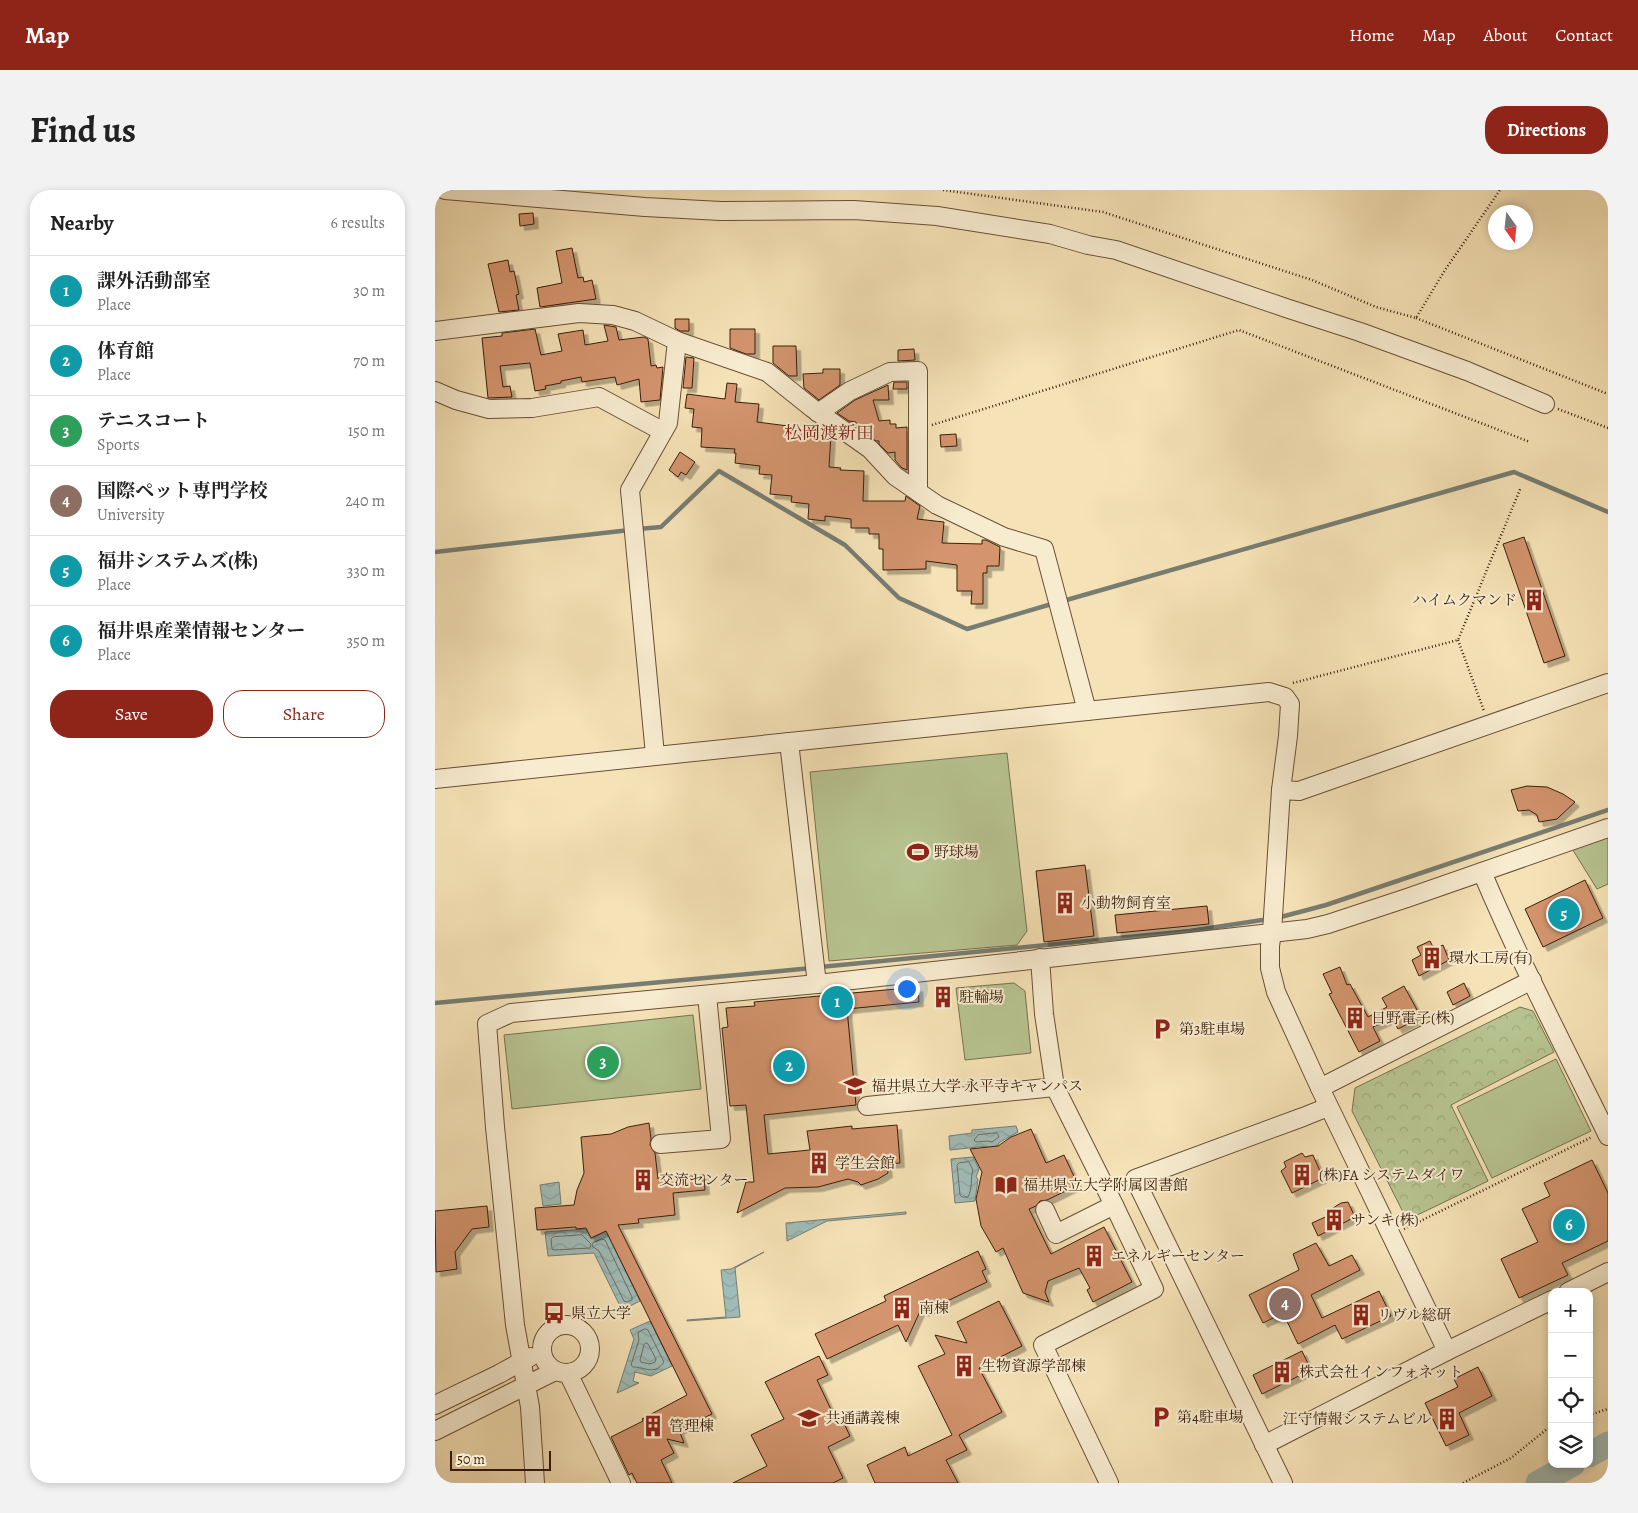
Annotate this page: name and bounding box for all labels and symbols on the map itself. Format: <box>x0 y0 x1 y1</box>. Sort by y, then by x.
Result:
north arrow <box>1488 205 1533 250</box>
district label: 松岡渡新田 <box>784 421 874 445</box>
building icon: ハイムクマンド <box>1521 587 1547 613</box>
place label: ハイムクマンド <box>1412 590 1517 610</box>
sports icon: 野球場 <box>905 839 931 865</box>
place label: 野球場 <box>934 842 979 862</box>
building icon: 小動物飼育室 <box>1052 890 1078 916</box>
place label: 小動物飼育室 <box>1081 893 1171 913</box>
pin: 5 <box>1548 895 1580 933</box>
building icon: 環水工房(有) <box>1419 945 1445 971</box>
place label: 環水工房(有) <box>1449 948 1532 968</box>
your location <box>894 976 920 1002</box>
pin: 1 <box>821 983 853 1021</box>
building icon: 駐輪場 <box>930 984 956 1010</box>
place label: 駐輪場 <box>959 987 1004 1007</box>
building icon: 日野電子(株) <box>1342 1005 1368 1031</box>
place label: 日野電子(株) <box>1371 1008 1454 1028</box>
parking icon: 第3駐車場 <box>1149 1016 1175 1042</box>
place label: 第3駐車場 <box>1179 1019 1245 1039</box>
pin: 3 <box>587 1043 619 1081</box>
pin: 2 <box>773 1047 805 1085</box>
school or university icon: 福井県立大学 永平寺キャンパス <box>842 1073 868 1099</box>
place label: 福井県立大学 永平寺キャンパス <box>871 1076 1083 1096</box>
building icon: 学生会館 <box>806 1150 832 1176</box>
place label: 学生会館 <box>835 1153 895 1173</box>
building icon: (株)FA システムダイワ <box>1289 1162 1315 1188</box>
place label: (株)FA システムダイワ <box>1319 1165 1465 1185</box>
building icon: 交流センター <box>630 1167 656 1193</box>
place label: 交流センター <box>659 1170 748 1190</box>
library icon: 福井県立大学附属図書館 <box>993 1172 1019 1198</box>
place label: 福井県立大学附属図書館 <box>1023 1175 1188 1195</box>
pin: 6 <box>1553 1206 1585 1244</box>
building icon: サンキ(株) <box>1321 1207 1347 1233</box>
place label: サンキ(株) <box>1351 1210 1419 1230</box>
building icon: エネルギーセンター <box>1081 1243 1107 1269</box>
place label: エネルギーセンター <box>1111 1246 1245 1266</box>
pin: 4 <box>1269 1285 1301 1323</box>
building icon: 南棟 <box>889 1295 915 1321</box>
place label: 南棟 <box>919 1298 949 1318</box>
bus stop icon: 県立大学 <box>541 1300 567 1326</box>
building icon: リヴル総研 <box>1348 1302 1374 1328</box>
place label: 県立大学 <box>571 1303 631 1323</box>
place label: リヴル総研 <box>1377 1305 1452 1325</box>
building icon: 生物資源学部棟 <box>951 1353 977 1379</box>
place label: 生物資源学部棟 <box>981 1356 1086 1376</box>
building icon: 株式会社インフォネット <box>1269 1359 1295 1385</box>
place label: 株式会社インフォネット <box>1299 1362 1463 1382</box>
parking icon: 第4駐車場 <box>1148 1404 1174 1430</box>
school or university icon: 共通講義棟 <box>796 1405 822 1431</box>
building icon: 江守情報システムビル <box>1434 1406 1460 1432</box>
place label: 第4駐車場 <box>1177 1407 1244 1427</box>
place label: 共通講義棟 <box>825 1408 900 1428</box>
place label: 江守情報システムビル <box>1282 1409 1431 1429</box>
building icon: 管理棟 <box>640 1413 666 1439</box>
place label: 管理棟 <box>669 1416 714 1436</box>
scale bar <box>450 1448 551 1471</box>

